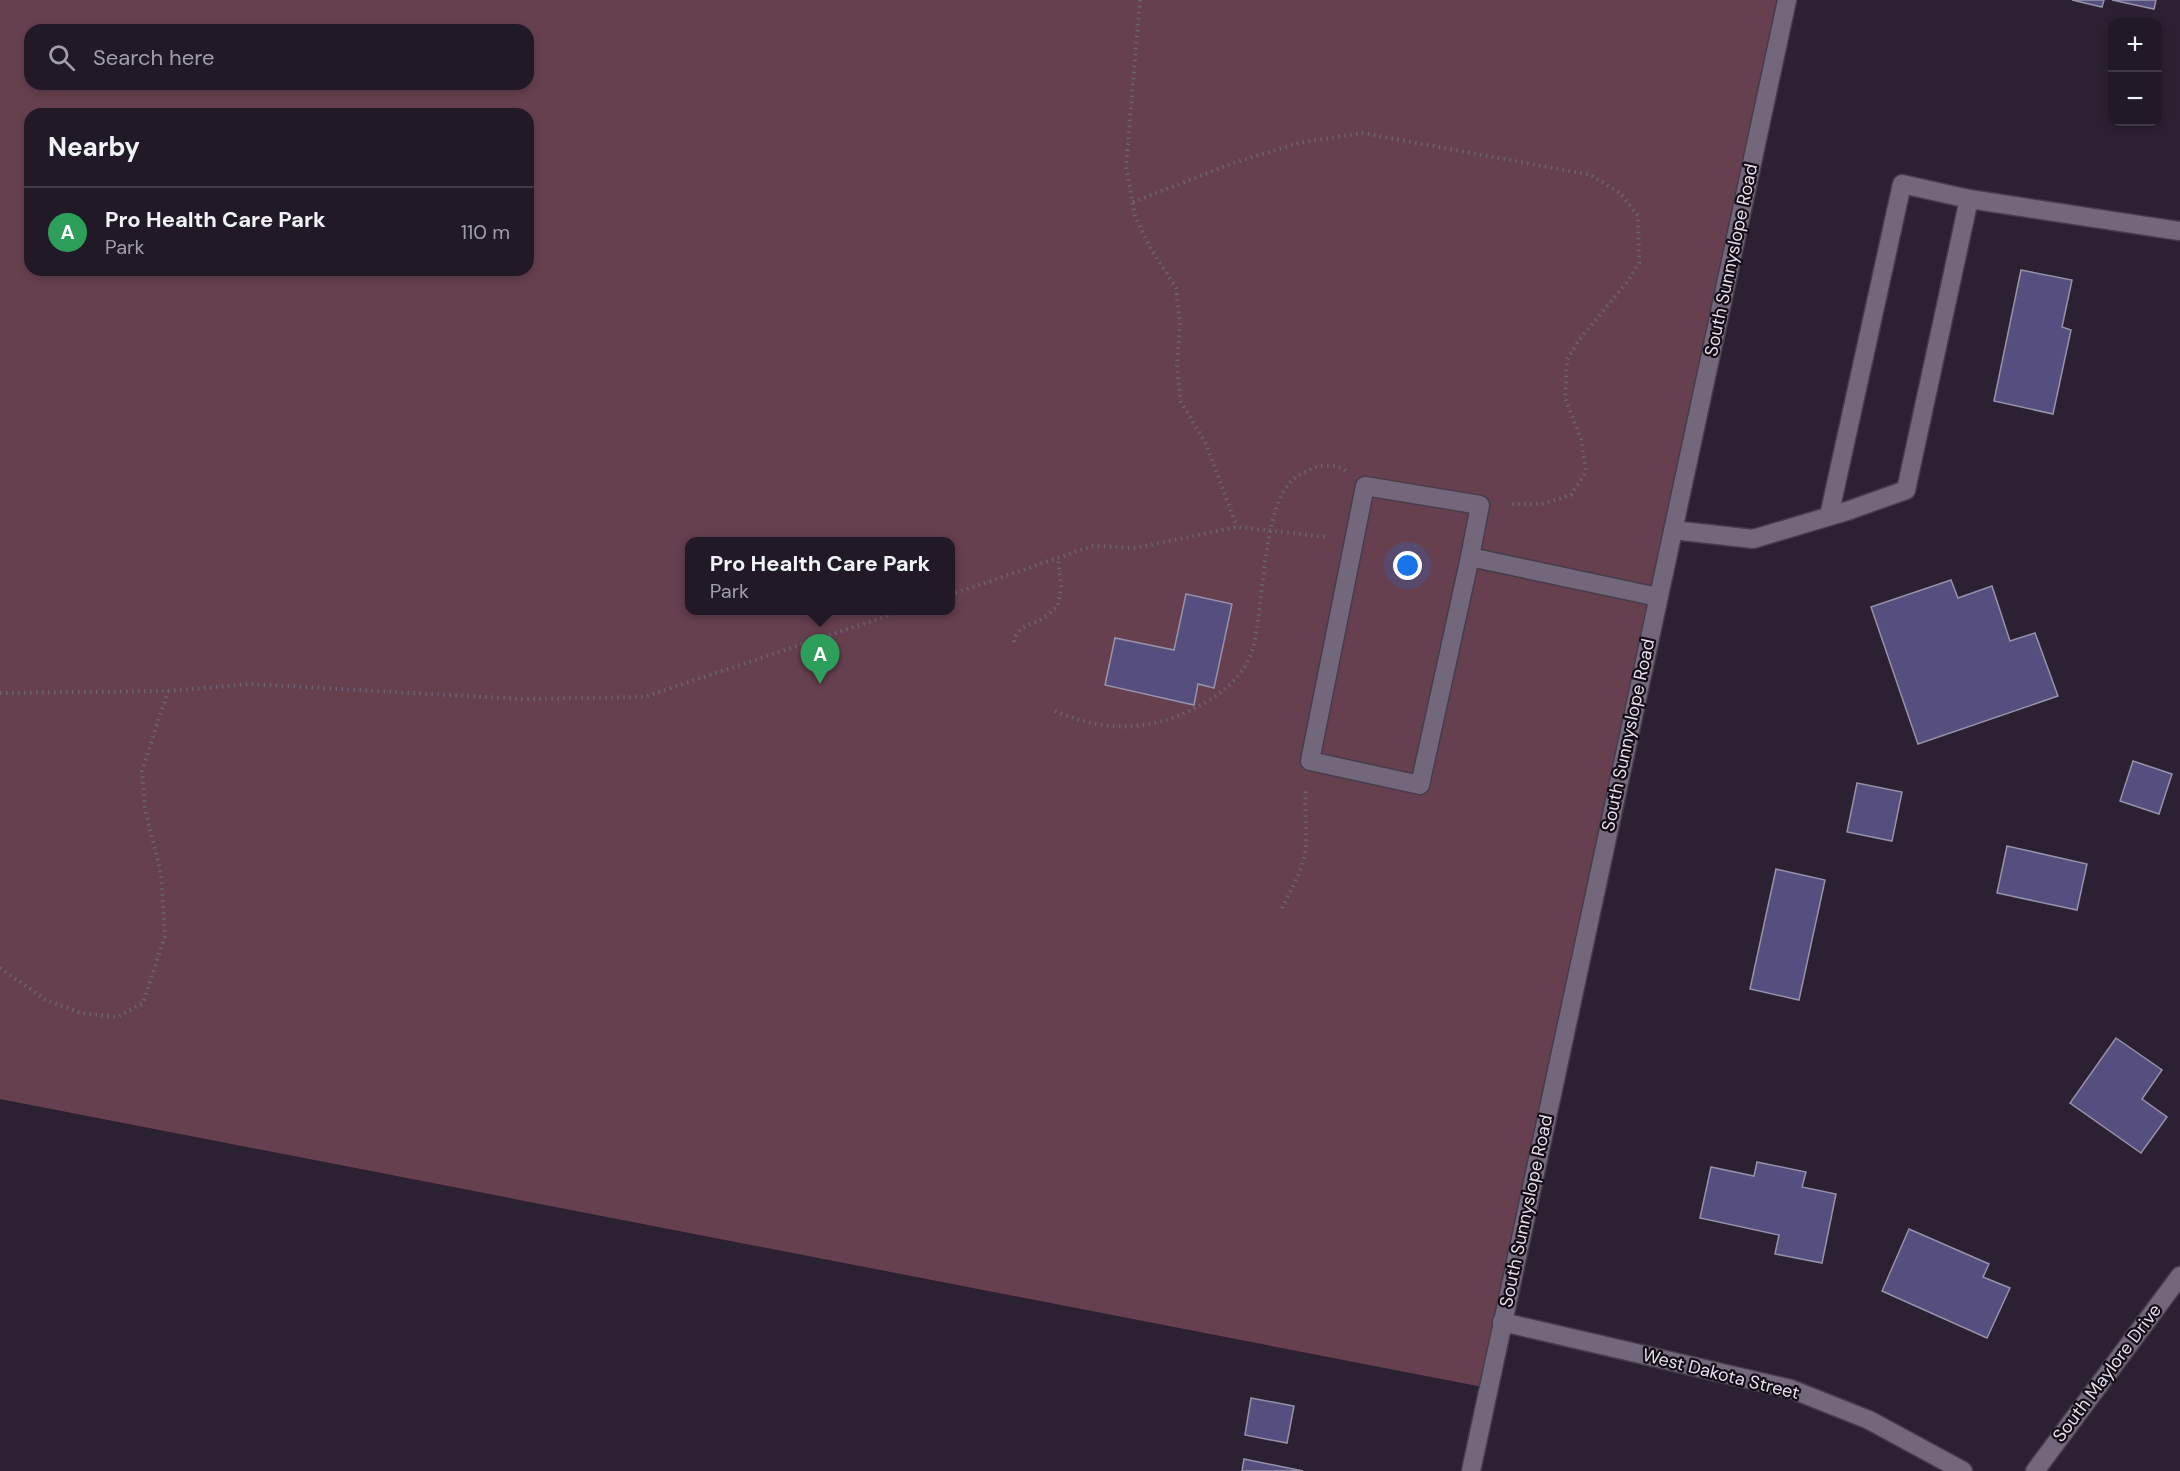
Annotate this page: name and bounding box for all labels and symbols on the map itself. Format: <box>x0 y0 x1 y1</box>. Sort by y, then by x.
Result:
street label: South Sunnyslope Road <box>1699 162 1763 358</box>
your location <box>1393 551 1422 580</box>
pin: A <box>800 634 840 684</box>
street label: South Sunnyslope Road <box>1596 637 1660 833</box>
street label: South Sunnyslope Road <box>1494 1113 1558 1309</box>
street label: South Maylore Drive <box>2047 1299 2167 1447</box>
street label: West Dakota Street <box>1640 1343 1802 1405</box>

